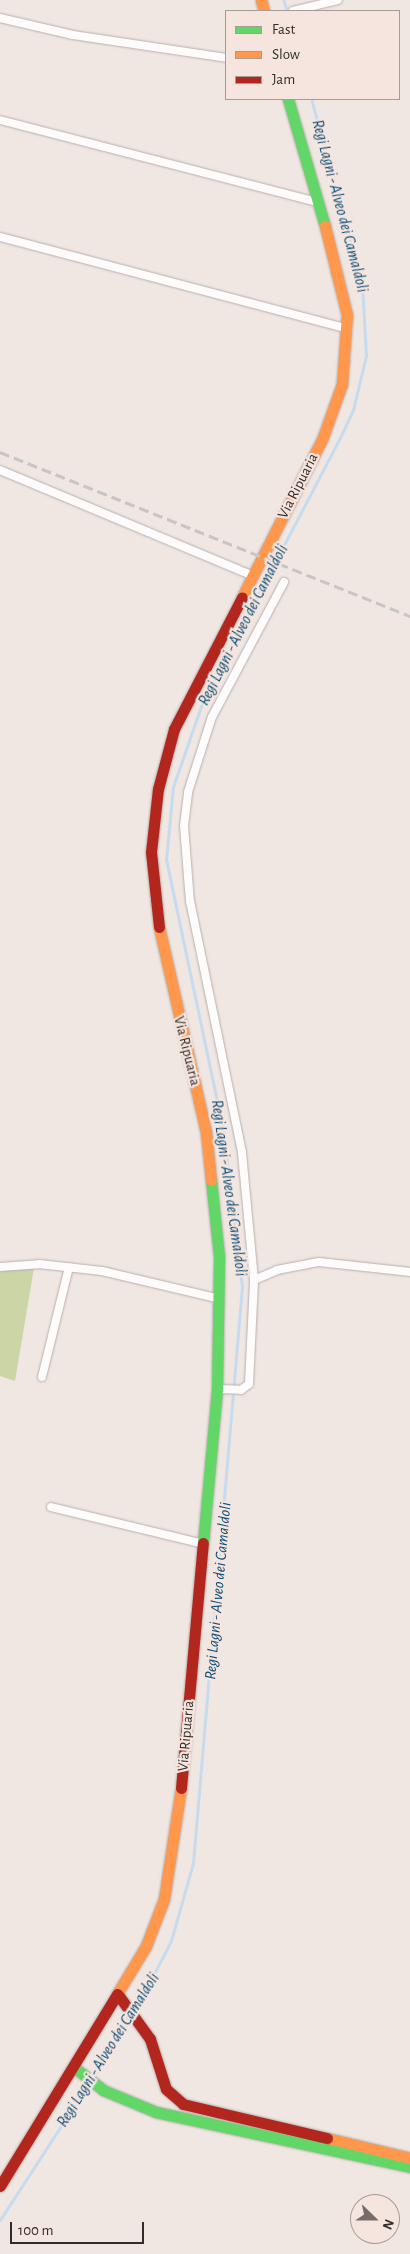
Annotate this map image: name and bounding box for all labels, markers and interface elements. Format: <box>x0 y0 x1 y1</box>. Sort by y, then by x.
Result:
legend <box>225 10 400 100</box>
text: Fast <box>272 22 295 37</box>
text: Slow <box>272 47 300 62</box>
text: Jam <box>272 72 295 87</box>
water label: Regi Lagni - Alveo dei Camaldoli <box>308 117 372 295</box>
street label: Via Ripuaria <box>274 450 322 522</box>
water label: Regi Lagni - Alveo dei Camaldoli <box>194 541 292 709</box>
street label: Via Ripuaria <box>170 1014 204 1088</box>
water label: Regi Lagni - Alveo dei Camaldoli <box>207 1098 251 1278</box>
water label: Regi Lagni - Alveo dei Camaldoli <box>201 1501 235 1681</box>
street label: Via Ripuaria <box>174 1700 198 1772</box>
water label: Regi Lagni - Alveo dei Camaldoli <box>53 1969 163 2131</box>
north arrow <box>350 2194 400 2244</box>
scale bar <box>12 2212 146 2244</box>
text: N <box>380 2217 396 2231</box>
text: 100 m <box>18 2223 53 2238</box>

